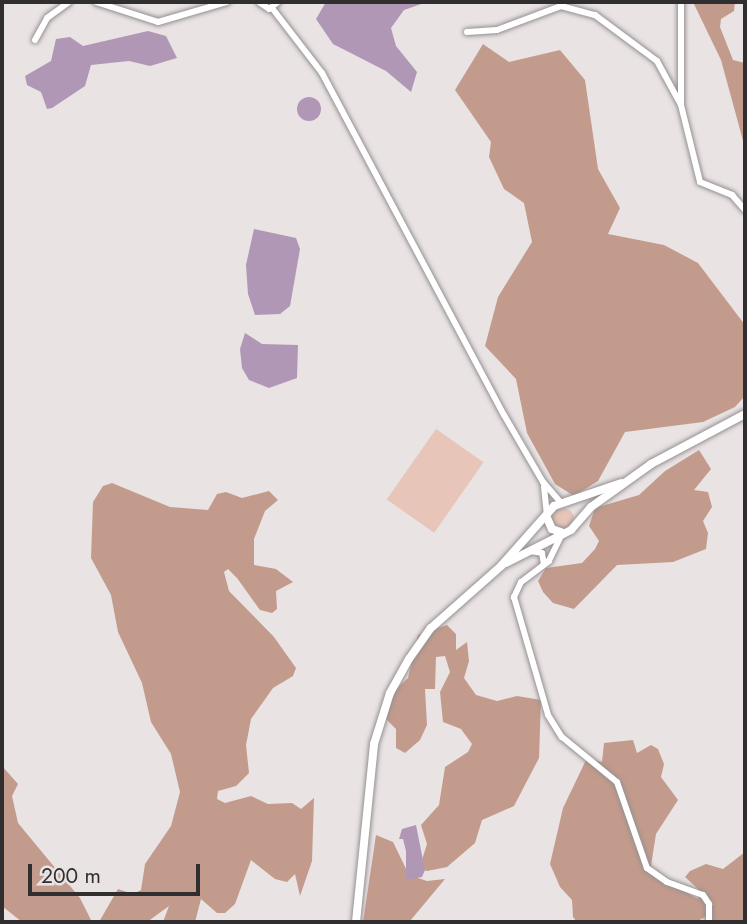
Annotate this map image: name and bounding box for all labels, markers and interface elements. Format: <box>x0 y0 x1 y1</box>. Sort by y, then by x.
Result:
scale bar <box>32 850 203 894</box>
text: 200 m <box>41 861 101 891</box>

